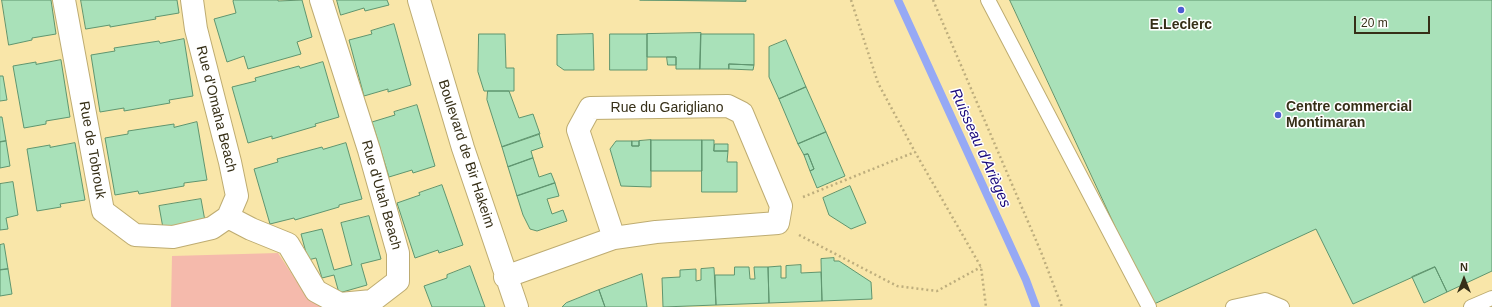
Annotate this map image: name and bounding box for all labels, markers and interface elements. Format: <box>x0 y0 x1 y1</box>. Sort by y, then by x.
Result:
marker: E.Leclerc <box>1176 5 1186 15</box>
scale bar <box>1356 8 1432 34</box>
text: 20 m <box>1361 16 1388 30</box>
place label: E.Leclerc <box>1150 17 1212 33</box>
street label: Rue d'Omaha Beach <box>192 44 240 174</box>
street label: Boulevard de Bir Hakeim <box>434 78 498 230</box>
water label: Ruisseau d'Arièges <box>946 86 1014 210</box>
place label: Centre commercial Montimaran <box>1286 99 1412 132</box>
street label: Rue de Tobrouk <box>75 100 109 200</box>
street label: Rue du Garigliano <box>611 100 723 116</box>
marker: Centre commercial Montimaran <box>1273 110 1283 120</box>
street label: Rue d'Utah Beach <box>357 138 405 252</box>
north arrow <box>1444 259 1484 299</box>
text: N <box>1460 261 1468 273</box>

